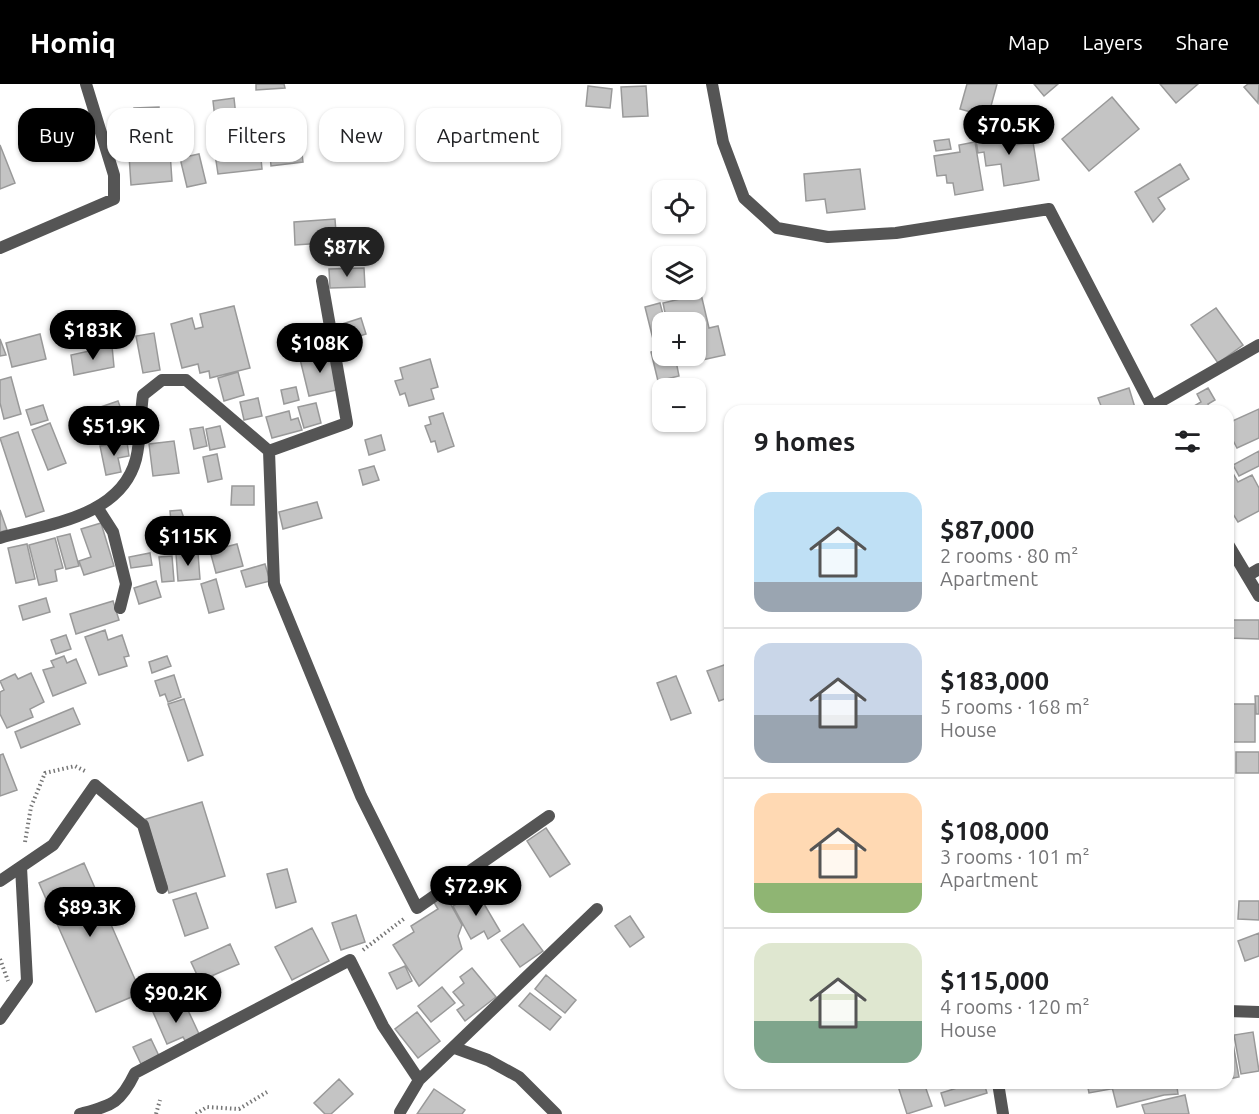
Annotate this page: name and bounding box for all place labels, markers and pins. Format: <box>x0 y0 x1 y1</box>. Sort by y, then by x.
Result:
pin: $70.5K <box>960 105 1058 156</box>
pin: $87K <box>311 227 383 278</box>
pin: $183K <box>51 310 135 361</box>
pin: $108K <box>278 323 362 374</box>
pin: $51.9K <box>65 406 163 457</box>
pin: $115K <box>146 516 230 567</box>
pin: $72.9K <box>427 866 525 917</box>
pin: $89.3K <box>41 887 139 938</box>
pin: $90.2K <box>127 973 225 1024</box>

